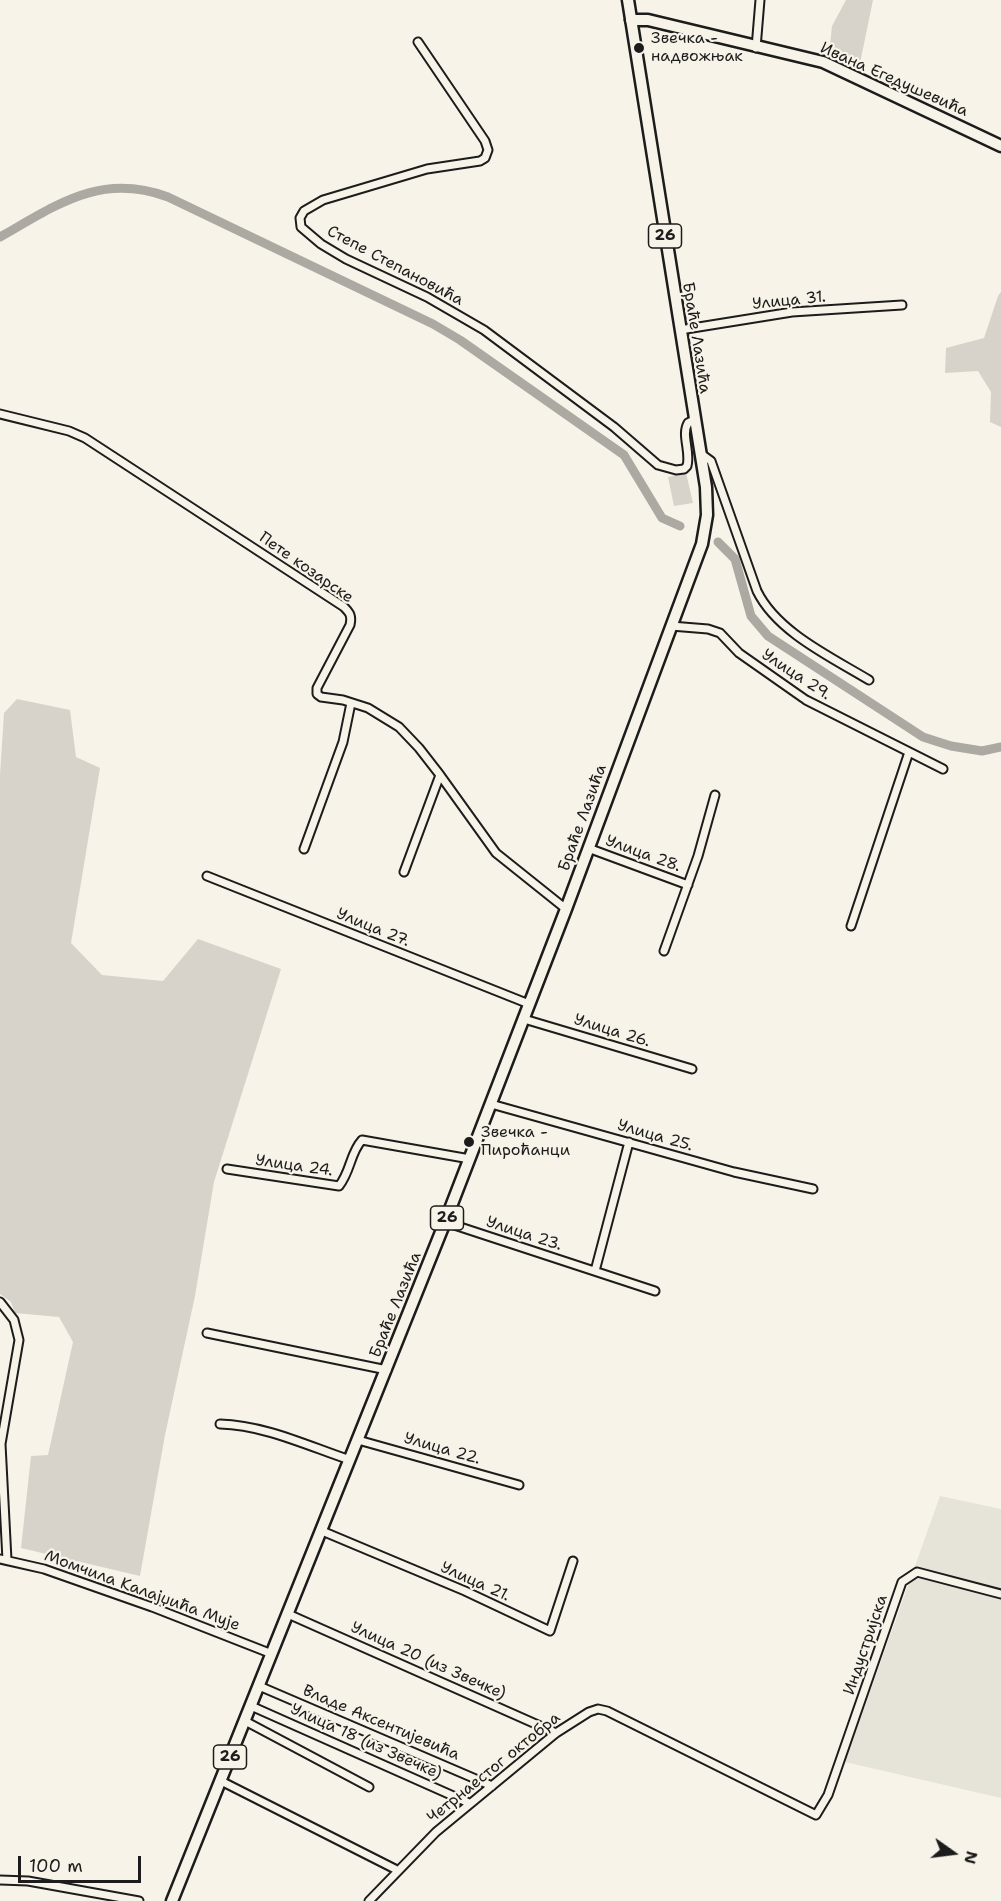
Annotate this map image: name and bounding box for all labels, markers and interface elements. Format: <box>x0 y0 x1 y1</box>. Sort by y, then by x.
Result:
place label: Звечка - надвожњак <box>651 29 743 67</box>
street label: Ивана Егедушевића <box>817 39 971 121</box>
marker: Звечка - надвожњак <box>632 41 646 55</box>
street label: Степе Степановића <box>324 222 466 310</box>
road number: 26 <box>648 224 682 248</box>
street label: Браће Лазића <box>678 281 714 395</box>
street label: Улица 31. <box>751 288 827 314</box>
street label: Пете козарске <box>255 528 357 608</box>
street label: Улица 29. <box>758 645 834 705</box>
street label: Браће Лазића <box>555 762 611 874</box>
street label: Улица 28. <box>603 831 683 877</box>
street label: Улица 27. <box>334 905 412 951</box>
street label: Улица 26. <box>571 1010 653 1052</box>
street label: Улица 25. <box>615 1116 695 1156</box>
place label: Звечка - Пироћанци <box>481 1123 570 1161</box>
marker: Звечка - Пироћанци <box>462 1135 476 1149</box>
street label: Улица 24. <box>254 1151 334 1181</box>
road number: 26 <box>430 1206 464 1230</box>
street label: Улица 23. <box>484 1213 564 1255</box>
street label: Браће Лазића <box>366 1249 426 1361</box>
street label: Улица 22. <box>402 1429 482 1469</box>
street label: Момчила Калајџића Мује <box>42 1547 242 1635</box>
street label: Улица 21. <box>437 1558 513 1606</box>
street label: Индустријска <box>840 1592 892 1698</box>
street label: Улица 20 (из Звечке) <box>347 1618 509 1704</box>
street label: Владе Аксентијевића <box>300 1681 462 1765</box>
street label: Улица 18 (из Звечке) <box>287 1700 445 1784</box>
street label: Четрнаестог октобра <box>424 1708 564 1828</box>
road number: 26 <box>214 1745 246 1769</box>
north arrow <box>923 1823 983 1883</box>
scale bar <box>21 1844 144 1882</box>
text: N <box>959 1849 983 1866</box>
text: 100 m <box>29 1854 83 1878</box>

